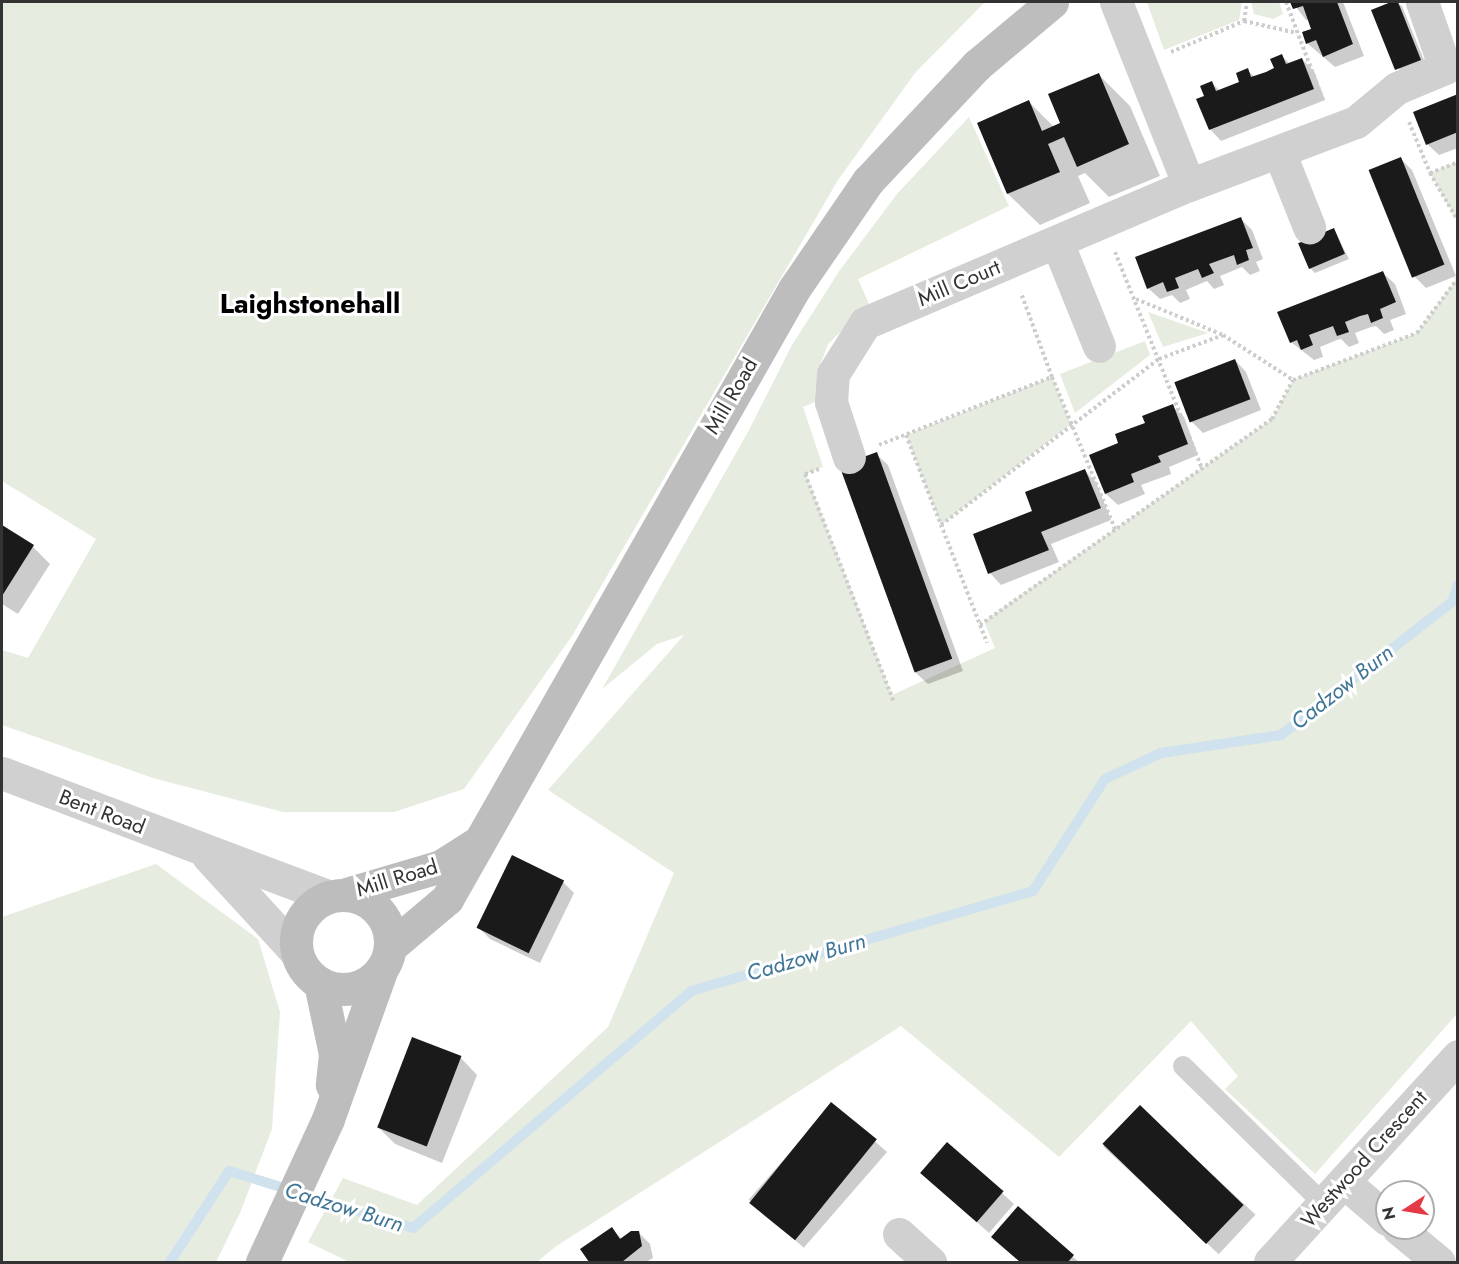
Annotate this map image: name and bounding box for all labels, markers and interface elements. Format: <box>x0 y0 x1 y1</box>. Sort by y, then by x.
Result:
street label: Mill Court <box>914 254 1004 312</box>
district label: Laighstonehall <box>220 288 400 320</box>
street label: Mill Road <box>699 353 763 439</box>
water label: Cadzow Burn <box>1286 639 1398 735</box>
street label: Bent Road <box>55 784 149 840</box>
street label: Mill Road <box>353 854 441 902</box>
water label: Cadzow Burn <box>743 927 869 987</box>
street label: Westwood Crescent <box>1296 1085 1432 1233</box>
water label: Cadzow Burn <box>282 1176 406 1238</box>
north arrow <box>1375 1180 1435 1240</box>
text: N <box>1376 1205 1401 1222</box>

